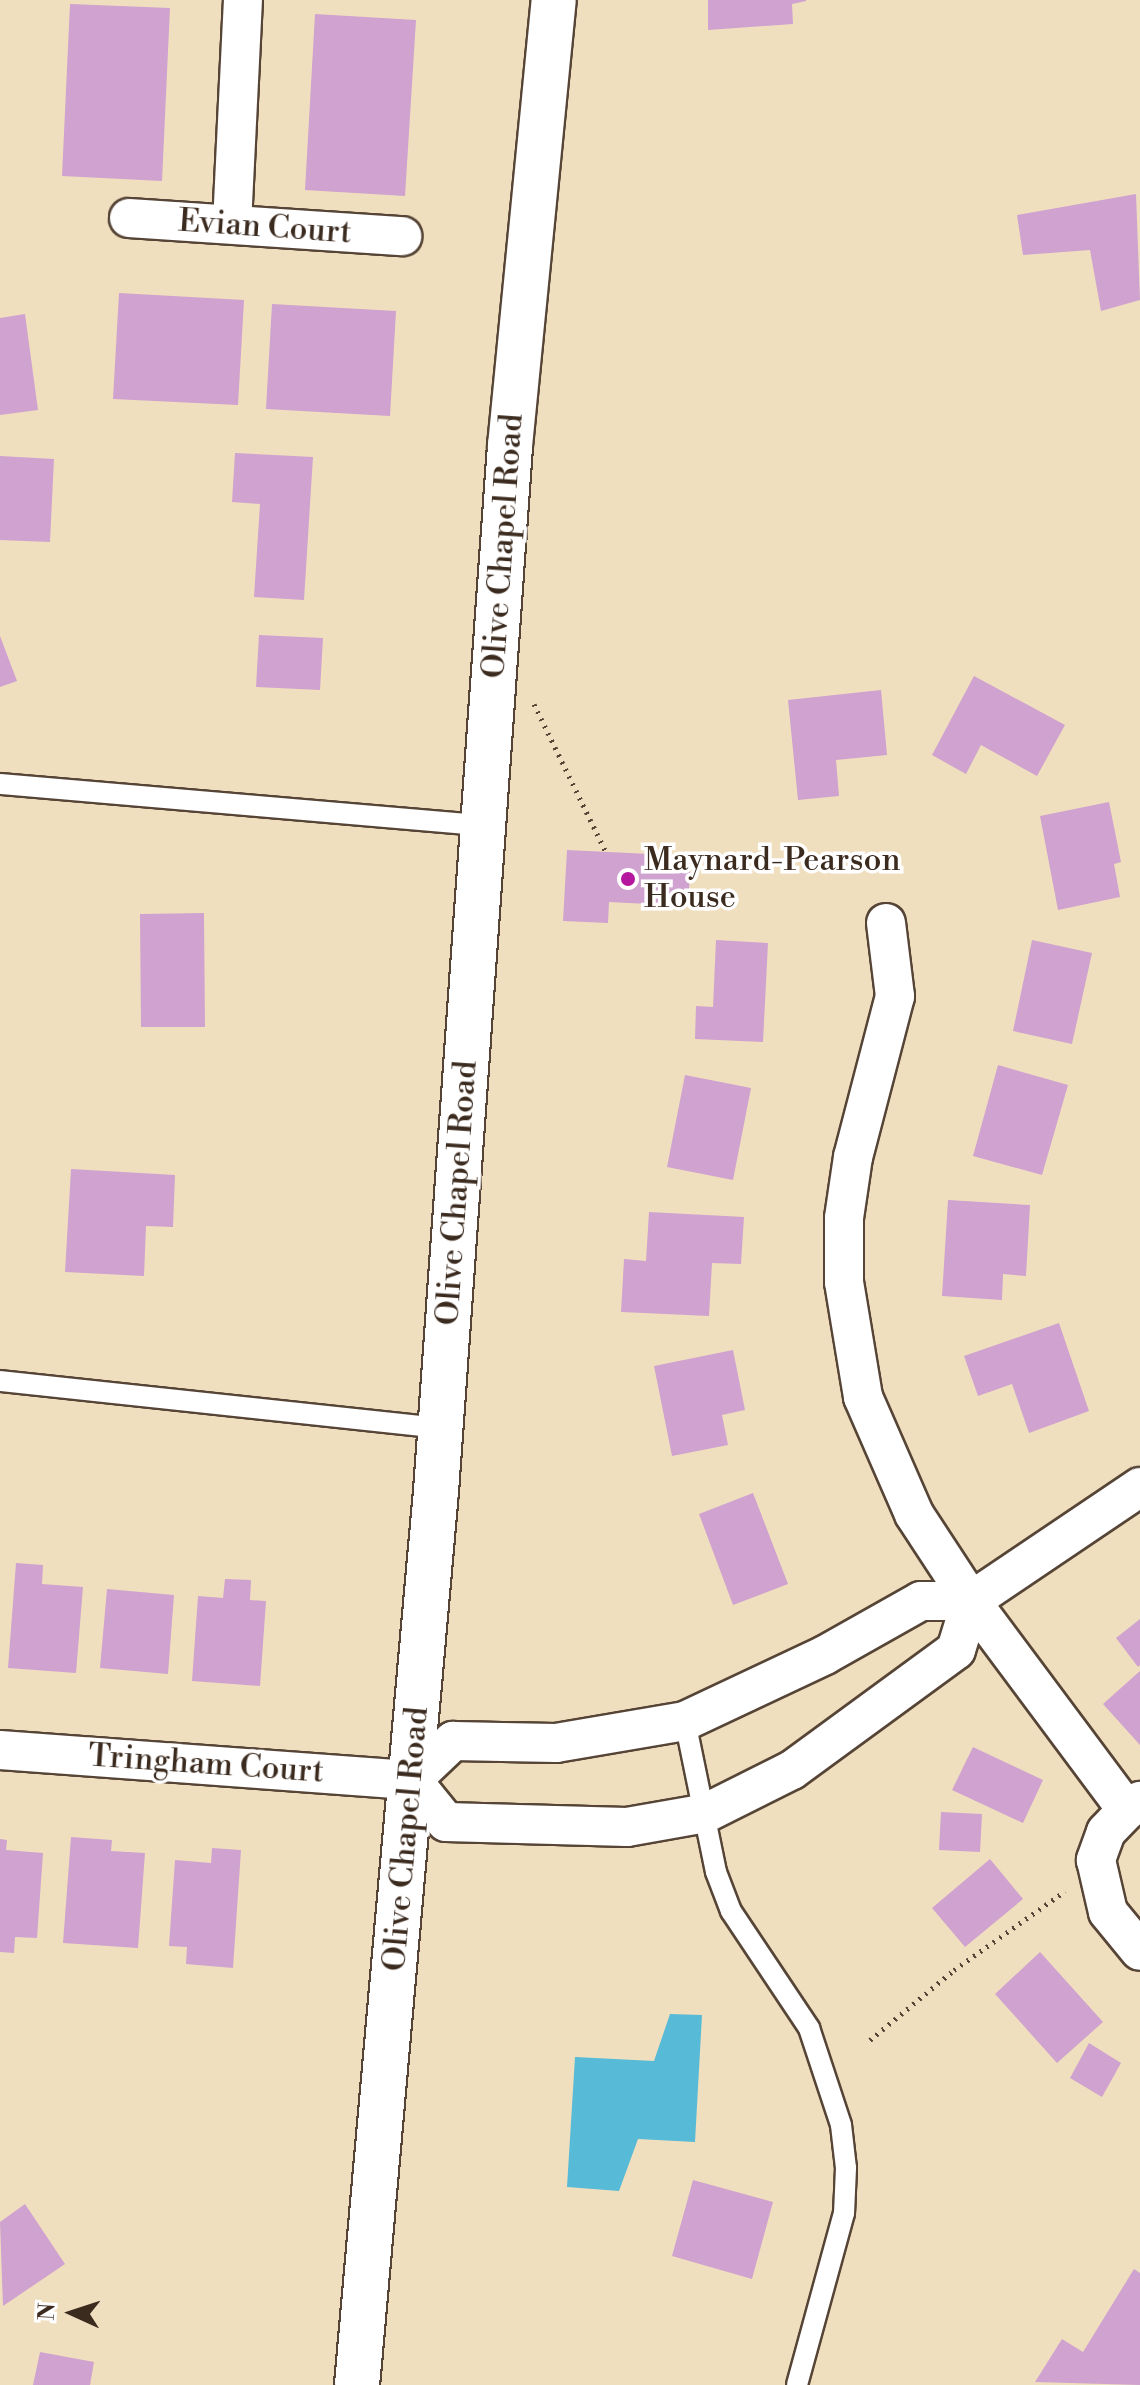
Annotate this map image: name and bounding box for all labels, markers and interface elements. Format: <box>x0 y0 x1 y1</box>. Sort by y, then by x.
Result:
street label: Evian Court <box>177 202 353 252</box>
street label: Olive Chapel Road <box>475 412 531 680</box>
place label: Maynard-Pearson House <box>644 842 901 917</box>
marker: Maynard-Pearson House <box>619 870 637 888</box>
street label: Olive Chapel Road <box>429 1059 485 1327</box>
street label: Olive Chapel Road <box>375 1705 437 1973</box>
street label: Tringham Court <box>87 1737 325 1791</box>
north arrow <box>32 2273 112 2353</box>
text: N <box>34 2302 61 2321</box>

